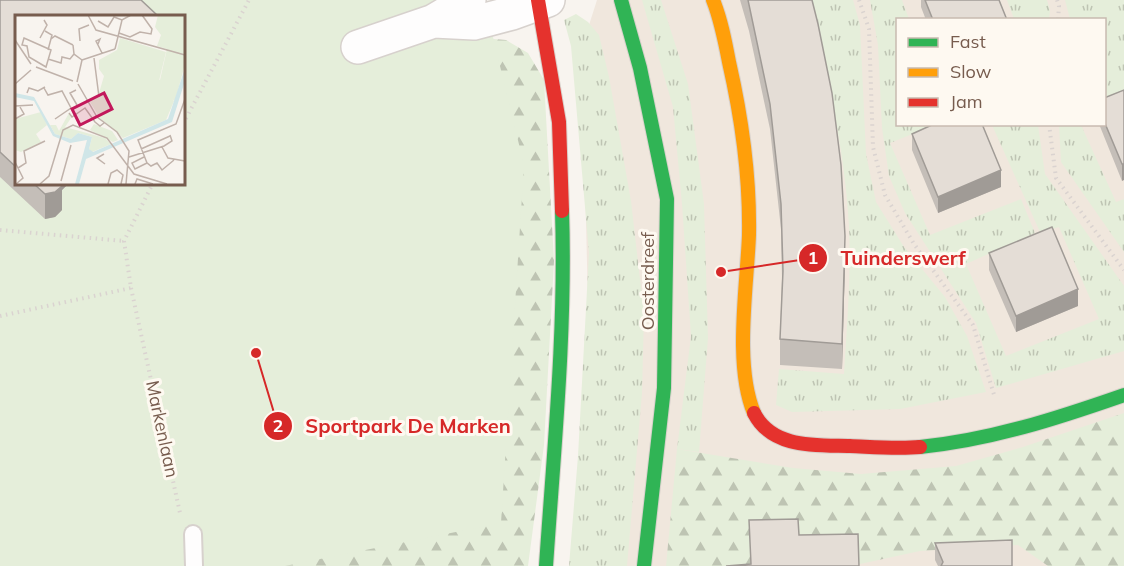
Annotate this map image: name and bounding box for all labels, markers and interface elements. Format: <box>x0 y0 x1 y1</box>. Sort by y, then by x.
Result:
inset map <box>15 15 184 184</box>
legend <box>896 18 1106 126</box>
text: Fast <box>950 30 986 53</box>
text: Slow <box>950 60 992 83</box>
text: Jam <box>950 90 983 113</box>
street label: Oosterdreef <box>636 231 659 330</box>
callout: Tuinderswerf <box>798 239 978 277</box>
text: Tuinderswerf <box>840 245 966 270</box>
text: 1 <box>808 246 818 269</box>
street label: Markenlaan <box>141 378 184 480</box>
callout: Sportpark De Marken <box>263 407 523 445</box>
text: Sportpark De Marken <box>305 413 511 438</box>
text: 2 <box>273 414 283 437</box>

